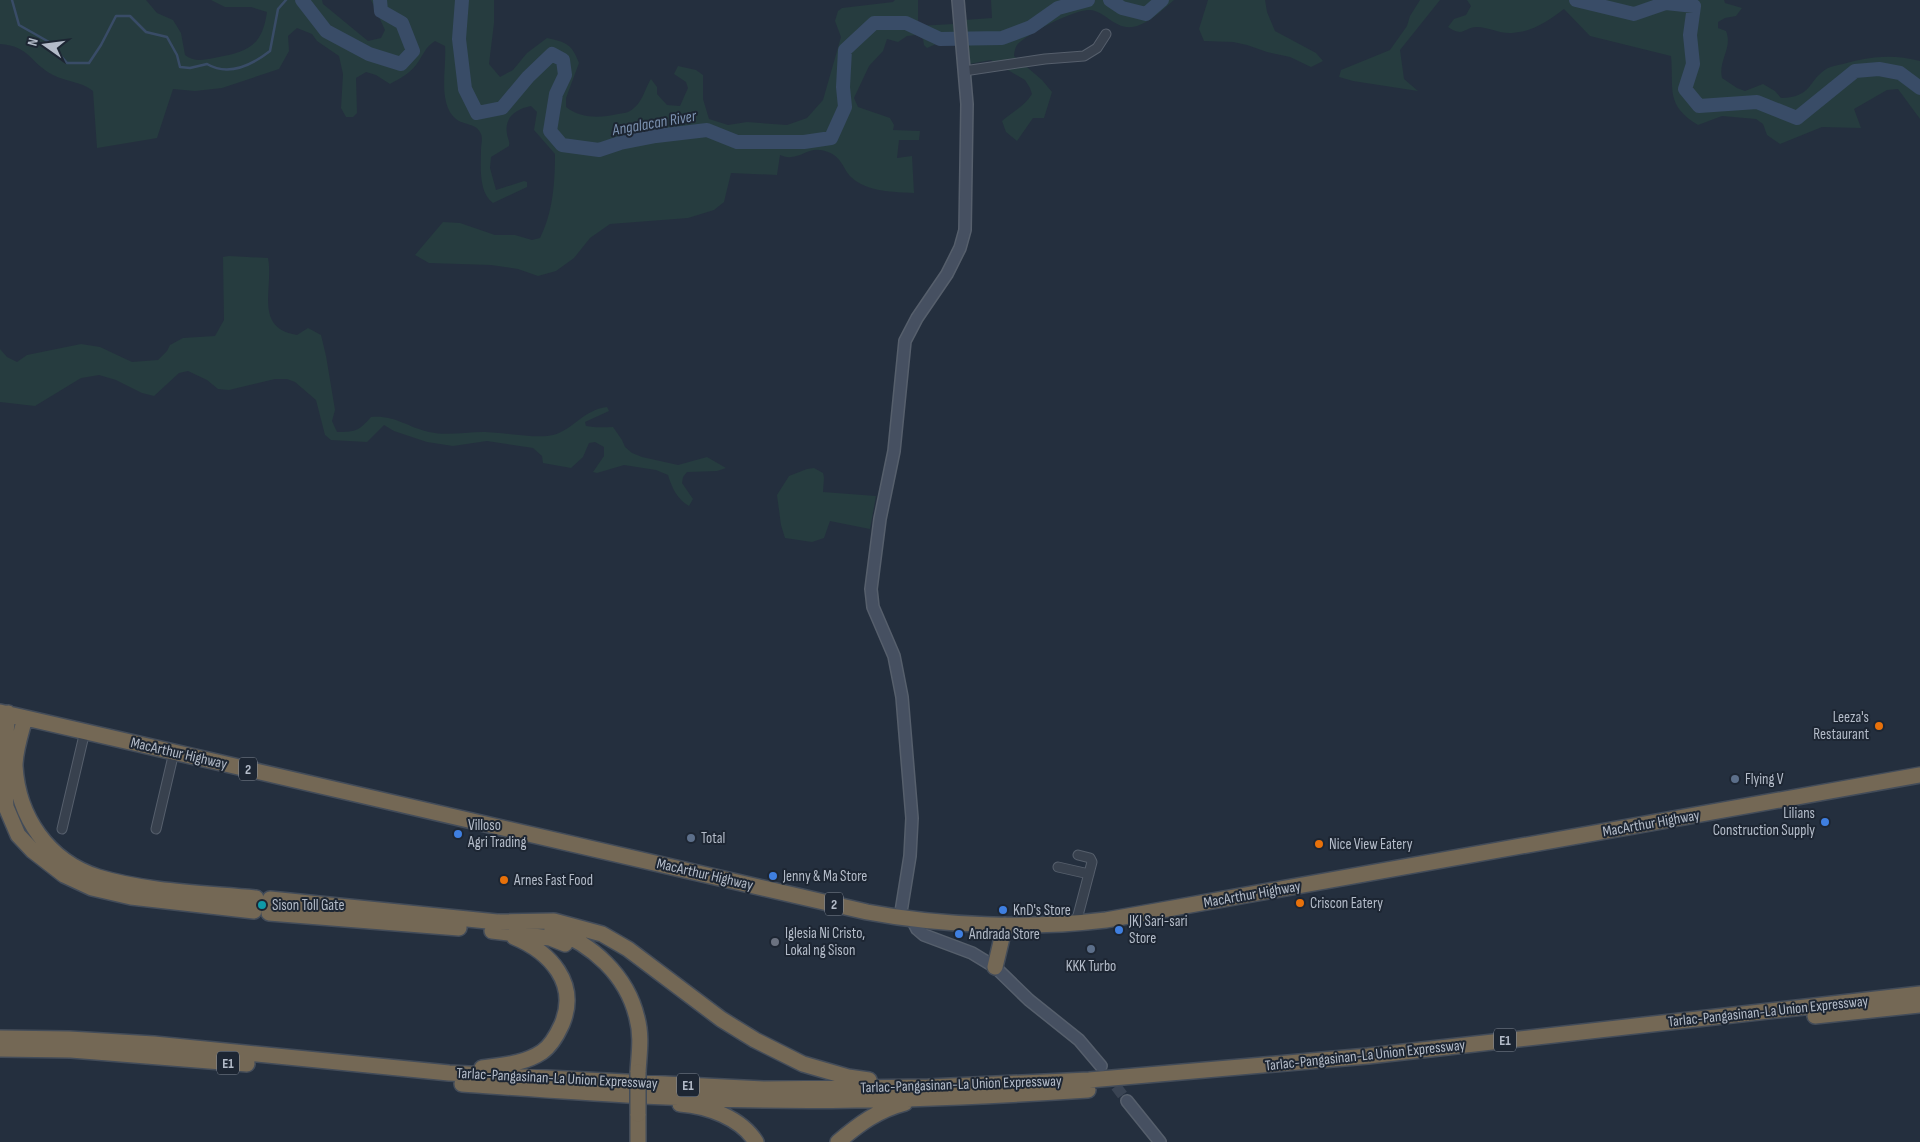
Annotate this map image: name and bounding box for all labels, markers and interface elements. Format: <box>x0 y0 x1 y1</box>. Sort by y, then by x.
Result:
north arrow <box>20 20 70 70</box>
text: N <box>24 36 42 48</box>
water label: Angalacan River <box>610 107 698 140</box>
place label: Leeza's Restaurant <box>1813 708 1869 744</box>
marker: Leeza's Restaurant <box>1873 720 1885 732</box>
street label: MacArthur Highway <box>129 733 229 774</box>
road number: 2 <box>239 758 257 781</box>
place label: Flying V <box>1745 770 1784 789</box>
marker: Flying V <box>1729 773 1741 785</box>
place label: Lilians Construction Supply <box>1713 804 1815 840</box>
street label: MacArthur Highway <box>1601 806 1701 841</box>
place label: Villoso Agri Trading <box>467 816 526 852</box>
marker: Lilians Construction Supply <box>1819 816 1831 828</box>
marker: Villoso Agri Trading <box>452 828 464 840</box>
place label: Total <box>701 829 725 848</box>
marker: Total <box>685 832 697 844</box>
place label: Nice View Eatery <box>1329 835 1413 854</box>
marker: Nice View Eatery <box>1313 838 1325 850</box>
street label: MacArthur Highway <box>655 854 755 895</box>
place label: Jenny & Ma Store <box>782 867 867 886</box>
marker: Jenny & Ma Store <box>767 870 779 882</box>
place label: Arnes Fast Food <box>513 871 593 890</box>
marker: Arnes Fast Food <box>498 874 510 886</box>
street label: MacArthur Highway <box>1202 877 1302 912</box>
road number: 2 <box>825 892 843 916</box>
place label: Criscon Eatery <box>1310 894 1383 913</box>
place label: Sison Toll Gate <box>272 896 345 915</box>
marker: Criscon Eatery <box>1294 897 1306 909</box>
marker: Sison Toll Gate <box>256 899 268 911</box>
place label: KnD's Store <box>1013 901 1071 920</box>
marker: KnD's Store <box>997 904 1009 916</box>
place label: JKJ Sari-sari Store <box>1128 912 1188 948</box>
place label: Iglesia Ni Cristo, Lokal ng Sison <box>785 924 865 960</box>
marker: JKJ Sari-sari Store <box>1113 924 1125 936</box>
place label: Andrada Store <box>968 925 1040 944</box>
marker: Andrada Store <box>953 928 965 940</box>
marker: Iglesia Ni Cristo, Lokal ng Sison <box>769 936 781 948</box>
marker: KKK Turbo <box>1085 943 1097 955</box>
place label: KKK Turbo <box>1066 957 1116 976</box>
street label: Tarlac-Pangasinan-La Union Expressway <box>1667 992 1869 1031</box>
road number: E1 <box>1494 1028 1516 1052</box>
street label: Tarlac-Pangasinan-La Union Expressway <box>1264 1036 1466 1075</box>
road number: E1 <box>217 1052 239 1074</box>
street label: Tarlac-Pangasinan-La Union Expressway <box>456 1064 658 1093</box>
street label: Tarlac-Pangasinan-La Union Expressway <box>860 1071 1062 1098</box>
road number: E1 <box>677 1074 699 1096</box>

